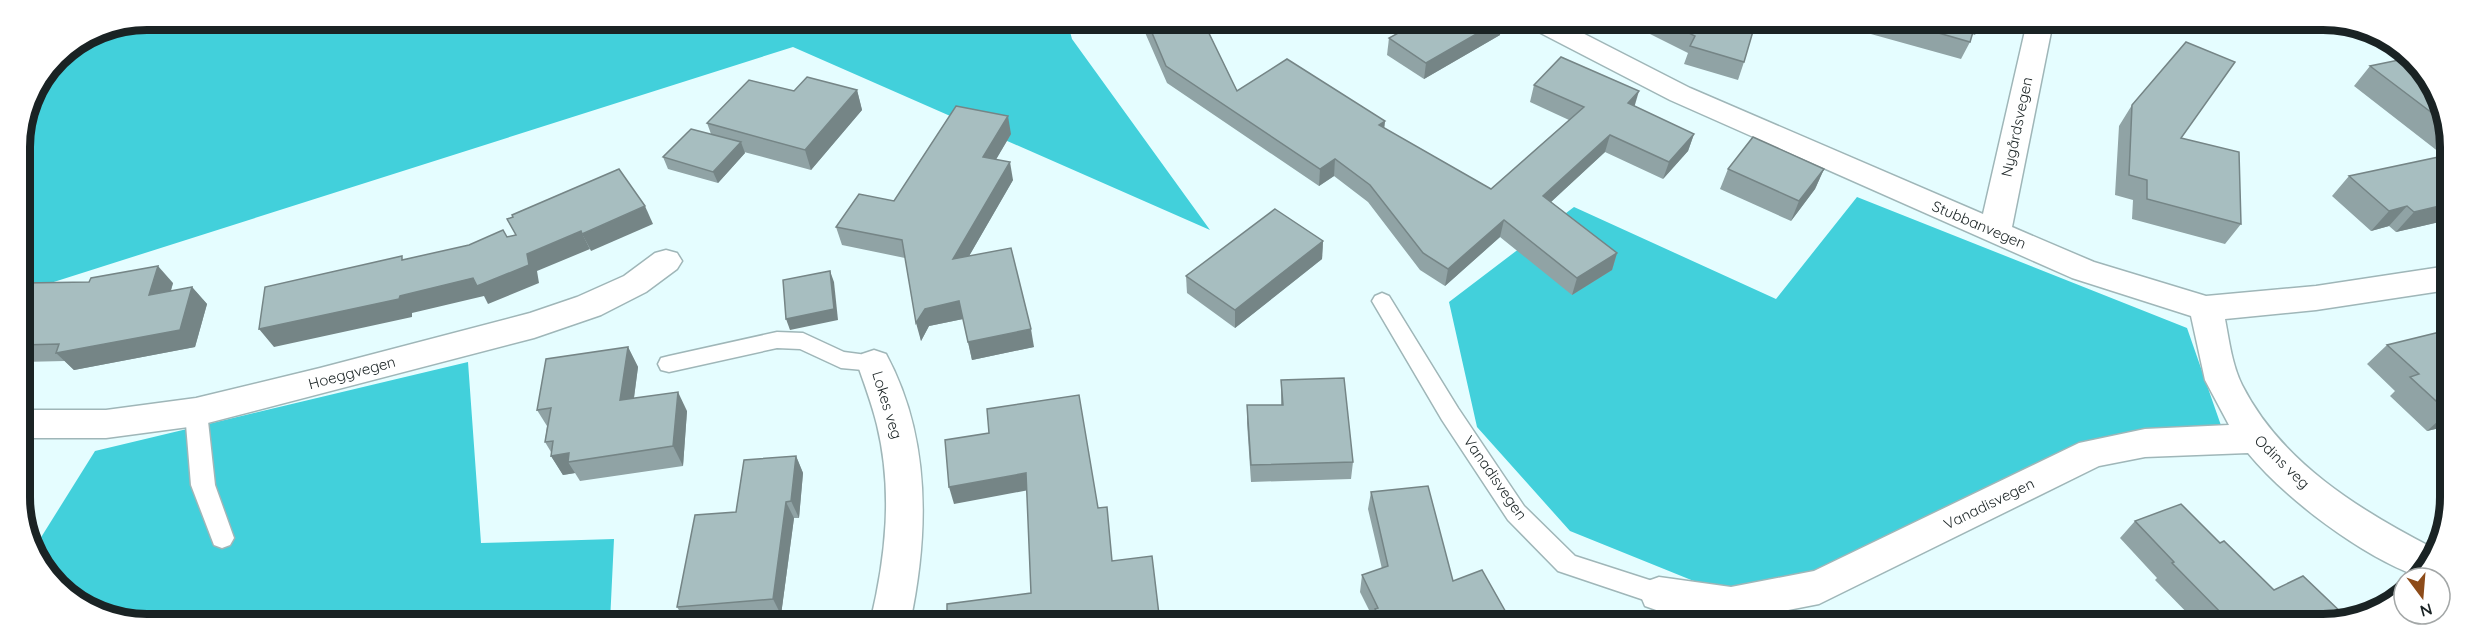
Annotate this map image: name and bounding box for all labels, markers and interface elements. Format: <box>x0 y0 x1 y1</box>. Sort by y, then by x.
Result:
street label: Nygårdsvegen <box>1997 75 2036 179</box>
street label: Stubbanvegen <box>1929 196 2029 253</box>
street label: Hoeggvegen <box>306 352 398 393</box>
street label: Lokes veg <box>868 369 907 441</box>
street label: Odins veg <box>2251 431 2314 493</box>
street label: Vanadisvegen <box>1459 432 1531 523</box>
street label: Vanadisvegen <box>1940 473 2037 534</box>
north arrow <box>2392 566 2452 626</box>
text: N <box>2418 599 2435 622</box>

